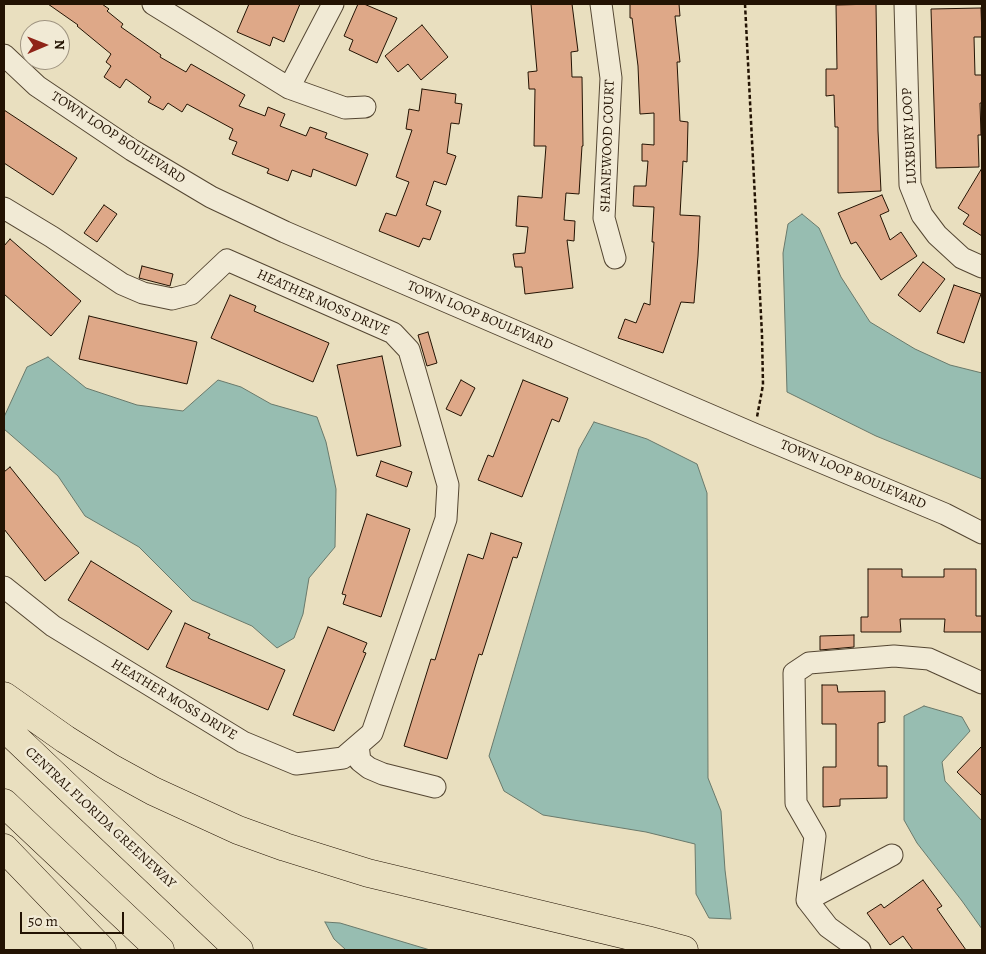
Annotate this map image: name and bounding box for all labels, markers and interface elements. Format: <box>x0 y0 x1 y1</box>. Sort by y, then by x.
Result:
north arrow <box>20 20 70 70</box>
text: N <box>50 39 69 50</box>
street label: SHANEWOOD COURT <box>597 79 619 213</box>
street label: LUXBURY LOOP <box>899 87 921 185</box>
street label: TOWN LOOP BOULEVARD <box>48 88 188 188</box>
street label: HEATHER MOSS DRIVE <box>254 266 392 340</box>
street label: TOWN LOOP BOULEVARD <box>405 278 555 354</box>
street label: TOWN LOOP BOULEVARD <box>778 437 928 513</box>
street label: HEATHER MOSS DRIVE <box>108 656 240 744</box>
street label: CENTRAL FLORIDA GREENEWAY <box>21 744 179 892</box>
scale bar <box>22 902 126 934</box>
text: 50 m <box>28 911 58 931</box>

